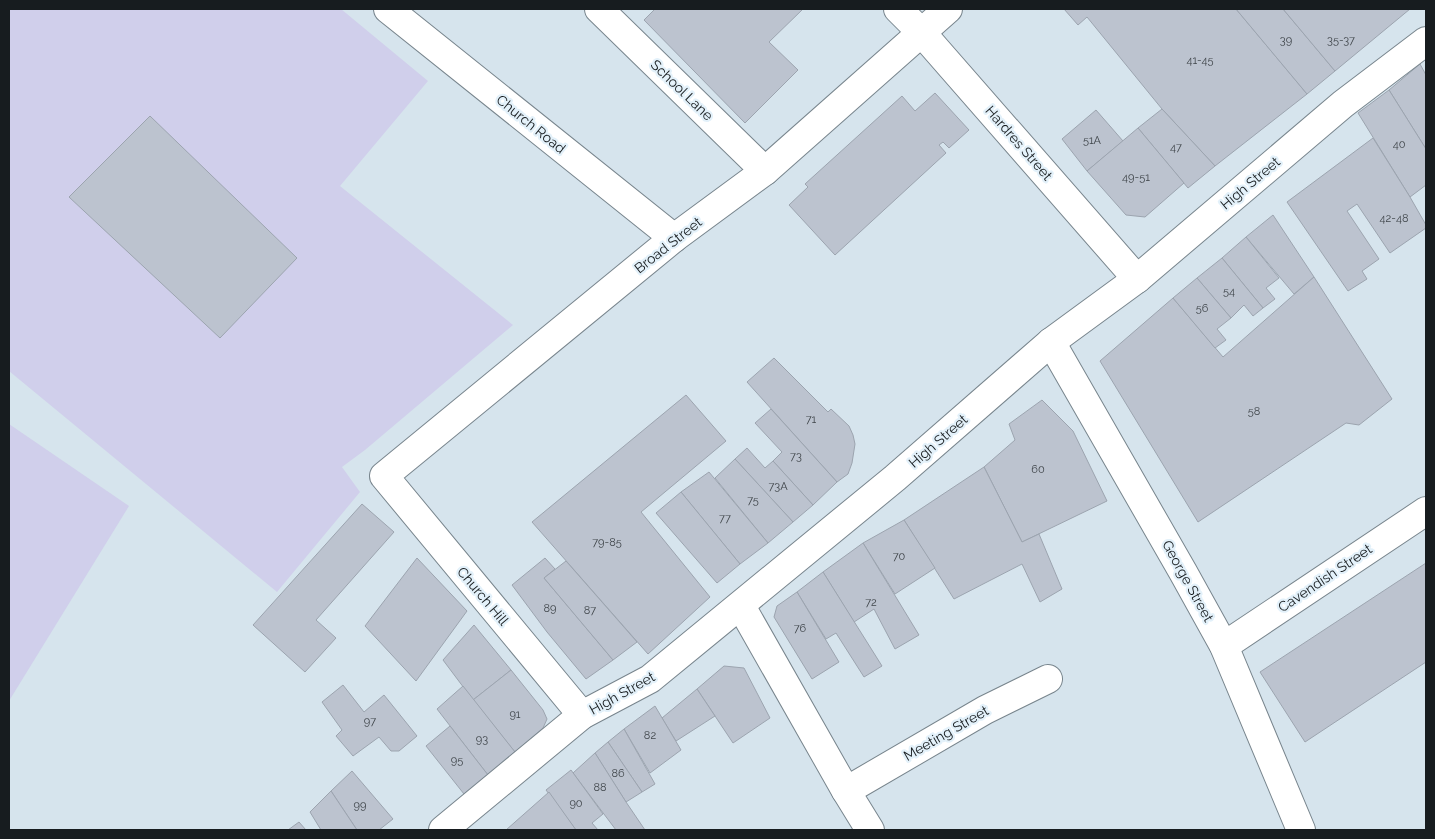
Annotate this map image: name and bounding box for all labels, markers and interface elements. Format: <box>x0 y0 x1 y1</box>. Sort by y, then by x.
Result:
house number: 39 <box>1280 34 1292 47</box>
house number: 35-37 <box>1327 34 1355 47</box>
house number: 41-45 <box>1186 54 1214 67</box>
street label: School Lane <box>648 56 716 124</box>
street label: Church Road <box>493 91 569 157</box>
street label: Hardres Street <box>982 103 1056 184</box>
house number: 51A <box>1083 134 1102 147</box>
house number: 40 <box>1393 138 1406 151</box>
house number: 47 <box>1170 141 1182 154</box>
street label: High Street <box>1217 153 1283 212</box>
house number: 49-51 <box>1122 171 1150 184</box>
house number: 42-48 <box>1380 212 1408 225</box>
street label: Broad Street <box>631 214 705 276</box>
house number: 54 <box>1223 285 1235 298</box>
house number: 56 <box>1196 302 1209 315</box>
house number: 58 <box>1248 405 1260 418</box>
street label: High Street <box>905 411 971 471</box>
house number: 71 <box>806 413 817 426</box>
house number: 73 <box>790 450 802 463</box>
house number: 60 <box>1031 463 1045 476</box>
house number: 73A <box>768 480 788 493</box>
house number: 75 <box>747 494 759 507</box>
house number: 77 <box>719 512 731 525</box>
house number: 79-85 <box>592 536 622 549</box>
street label: George Street <box>1159 538 1217 625</box>
street label: Cavendish Street <box>1275 541 1375 615</box>
house number: 70 <box>893 550 906 563</box>
street label: Church Hill <box>454 564 512 629</box>
house number: 72 <box>865 596 877 609</box>
house number: 89 <box>544 602 556 615</box>
house number: 87 <box>584 604 596 617</box>
house number: 76 <box>794 622 807 635</box>
street label: High Street <box>586 668 658 718</box>
street label: Meeting Street <box>901 702 992 764</box>
house number: 91 <box>509 708 521 721</box>
house number: 97 <box>364 715 376 728</box>
house number: 82 <box>644 729 656 742</box>
house number: 93 <box>476 733 488 746</box>
house number: 95 <box>451 754 463 767</box>
house number: 86 <box>611 767 625 780</box>
house number: 88 <box>593 781 607 794</box>
house number: 90 <box>569 797 583 810</box>
house number: 99 <box>354 799 366 812</box>

